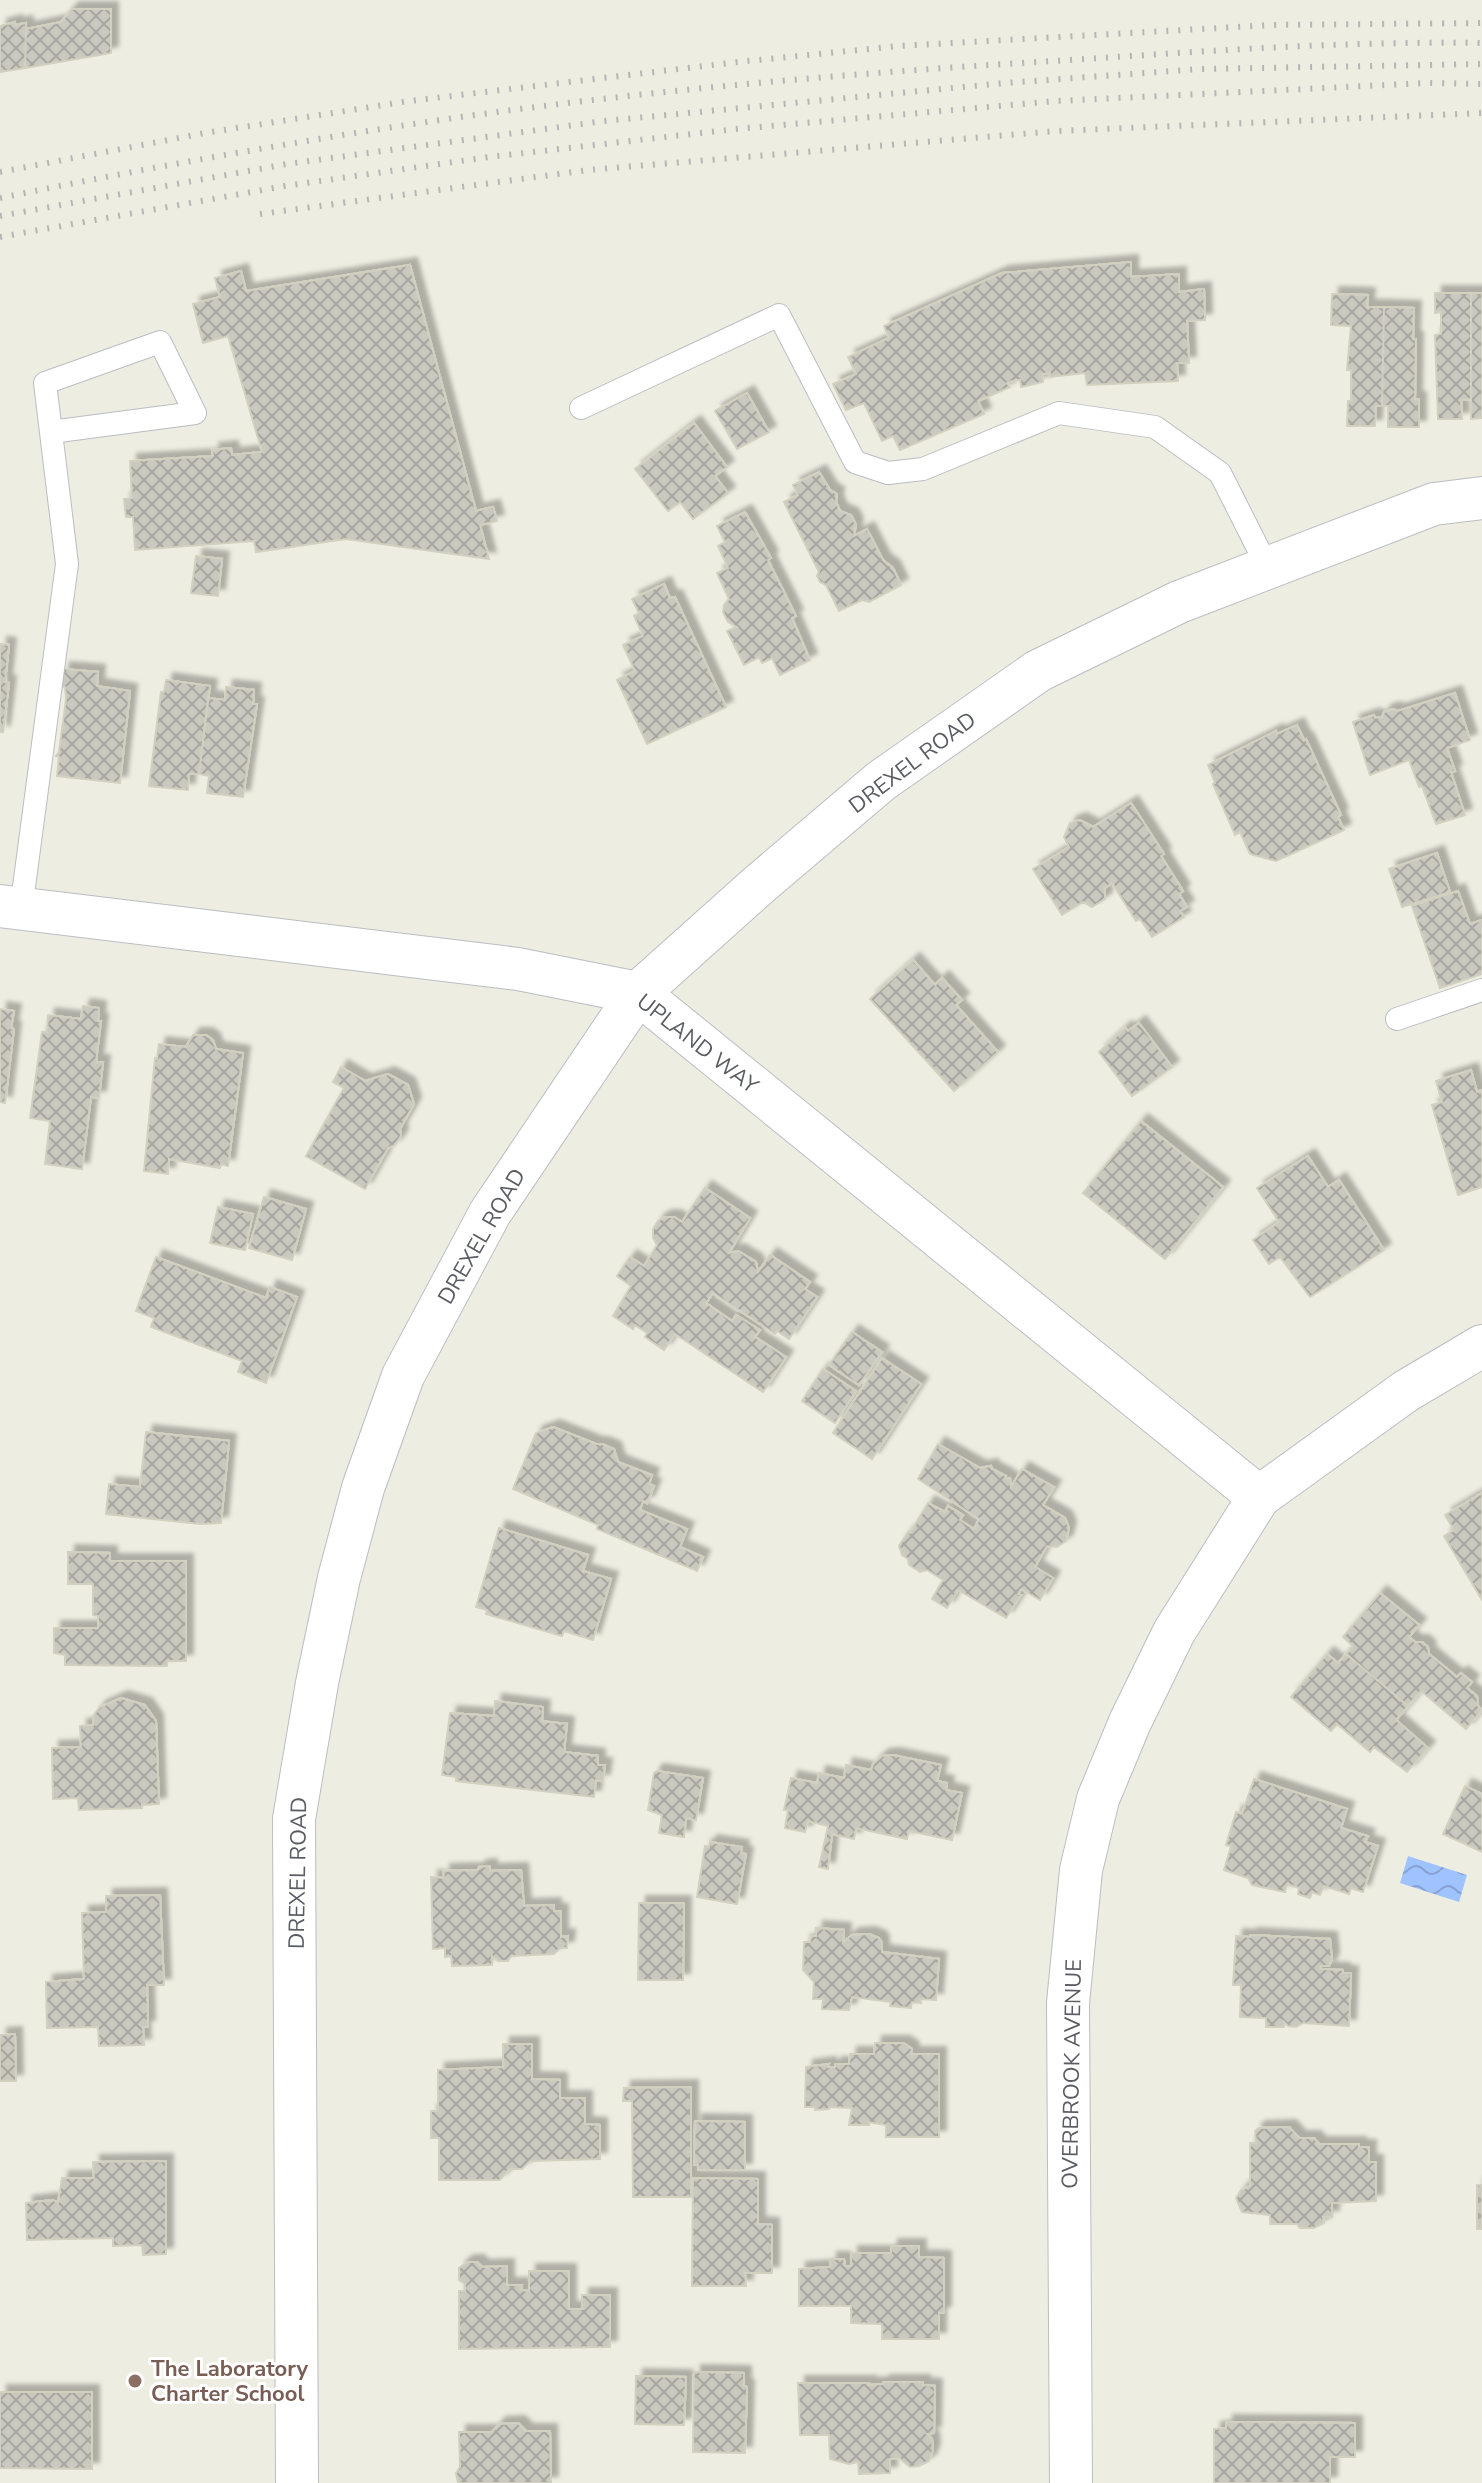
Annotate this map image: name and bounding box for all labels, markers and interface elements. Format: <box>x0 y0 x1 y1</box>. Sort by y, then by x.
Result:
street label: DREXEL ROAD <box>843 705 982 821</box>
street label: UPLAND WAY <box>630 987 765 1101</box>
street label: DREXEL ROAD <box>431 1163 533 1310</box>
street label: DREXEL ROAD <box>282 1797 314 1949</box>
street label: OVERBROOK AVENUE <box>1055 1959 1089 2189</box>
place label: The Laboratory Charter School <box>151 2354 309 2409</box>
marker: The Laboratory Charter School <box>126 2372 144 2390</box>

